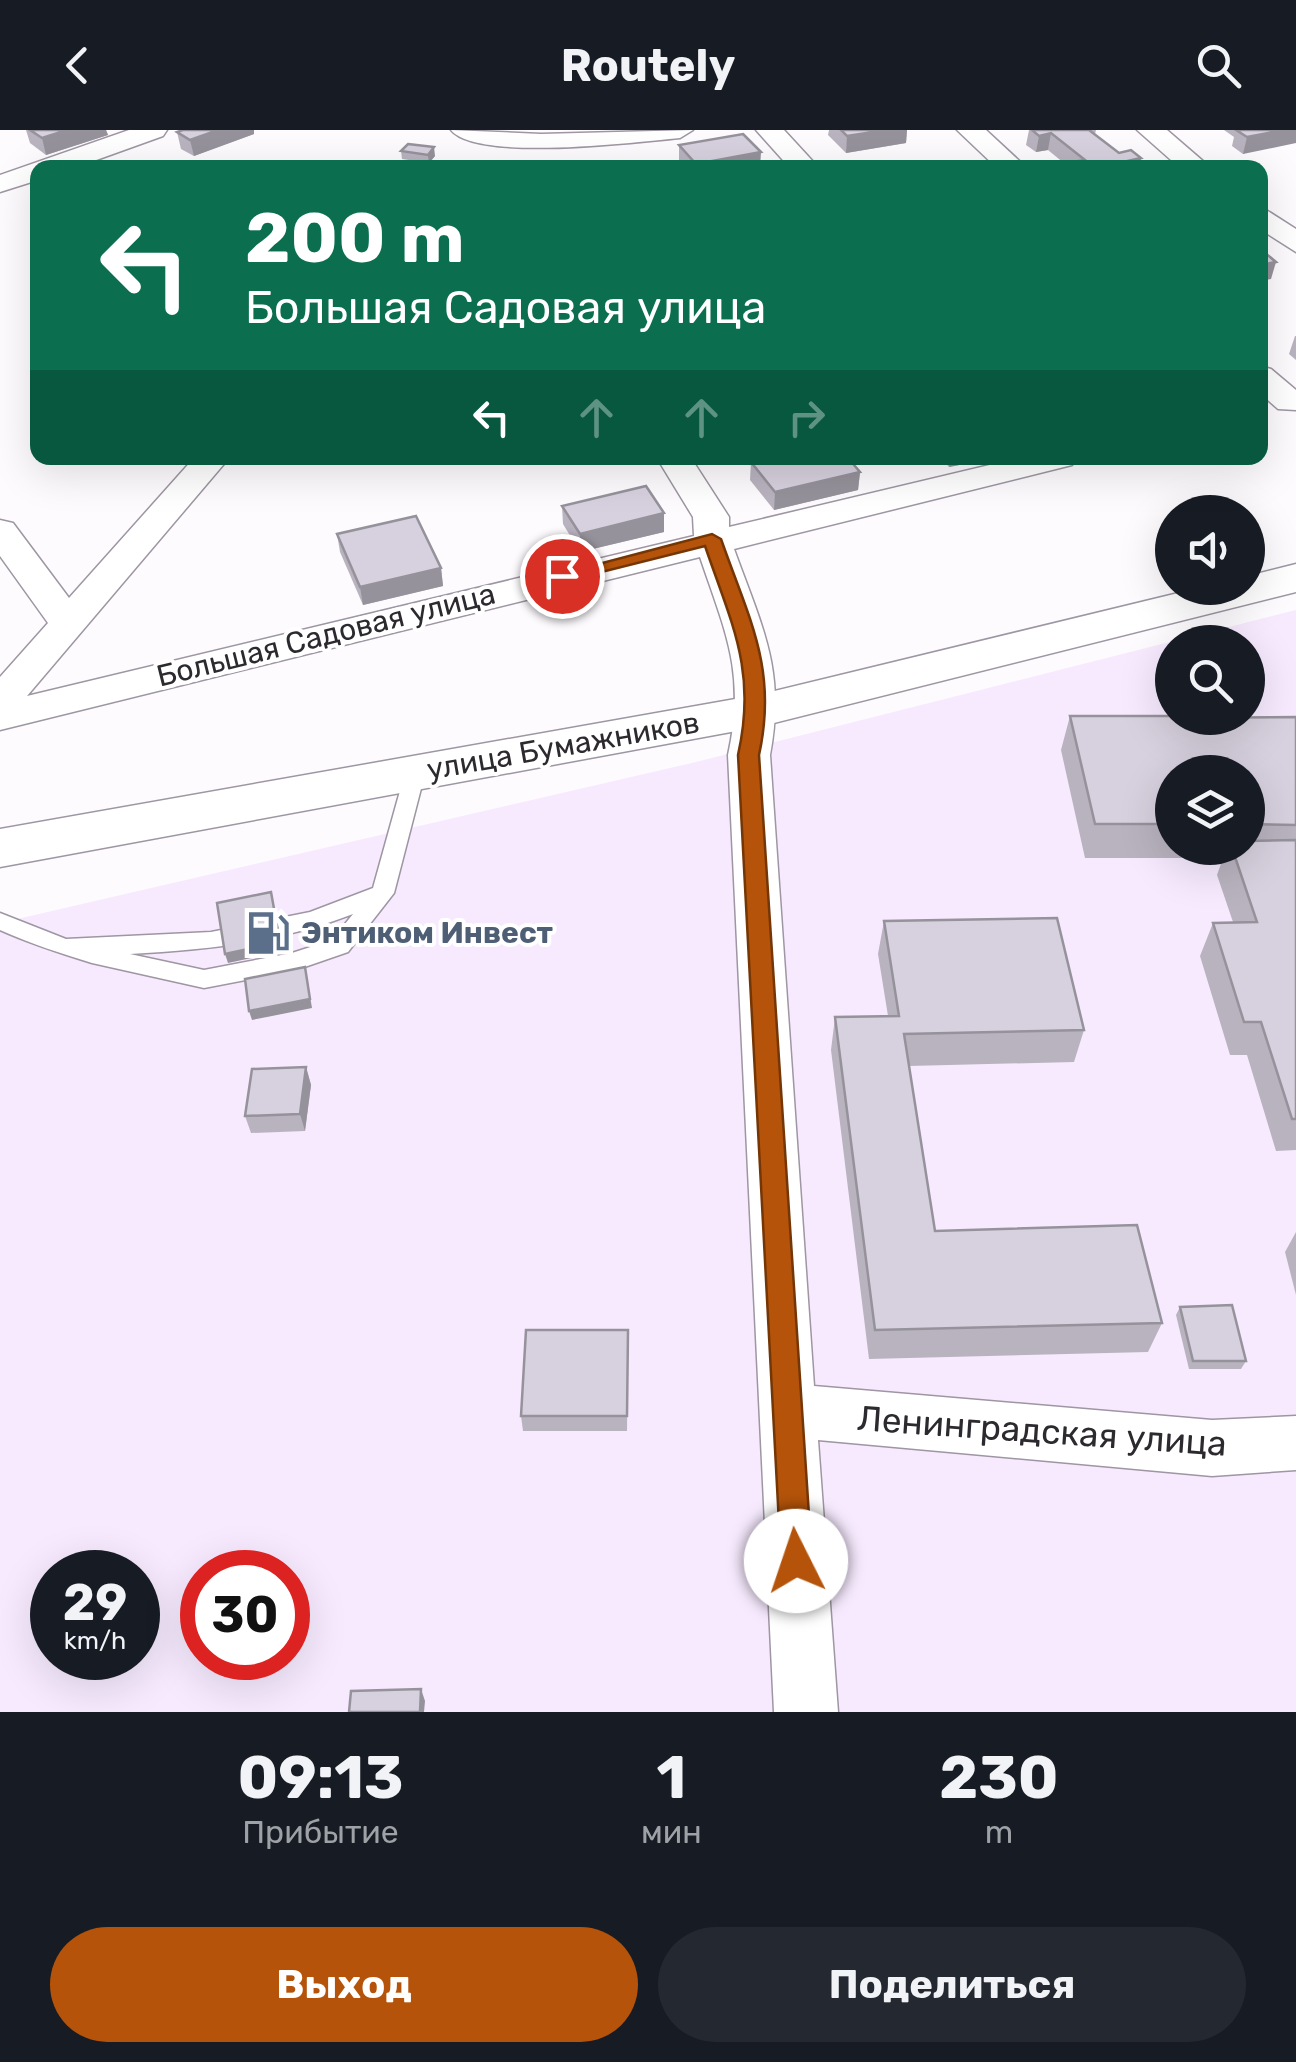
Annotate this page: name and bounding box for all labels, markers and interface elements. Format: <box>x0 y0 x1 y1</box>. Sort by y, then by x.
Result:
icon: back <box>50 38 105 93</box>
icon: search <box>1191 38 1246 93</box>
text: Routely <box>561 39 735 92</box>
text: 200 m <box>245 197 465 280</box>
icon: left <box>80 200 210 330</box>
text: Большая Садовая улица <box>245 281 766 334</box>
icon: left <box>464 390 519 445</box>
icon: ahead <box>569 390 624 445</box>
icon: ahead <box>674 390 729 445</box>
icon: right <box>779 390 834 445</box>
map controls <box>1155 495 1265 865</box>
button: sound <box>1155 495 1265 605</box>
pin <box>520 534 605 619</box>
icon: arrive <box>535 549 590 604</box>
street label: Большая Садовая улица <box>153 575 499 695</box>
button: search <box>1155 625 1265 735</box>
street label: улица Бумажников <box>424 704 702 788</box>
button: layers <box>1155 755 1265 865</box>
fuel station icon: Энтиком Инвест <box>244 909 292 957</box>
place label: Энтиком Инвест <box>301 915 554 951</box>
street label: Ленинградская улица <box>856 1397 1228 1465</box>
position arrow <box>744 1509 848 1613</box>
speed limit sign: 30 <box>180 1550 310 1680</box>
text: 29 <box>63 1573 127 1633</box>
text: km/h <box>64 1626 126 1655</box>
text: 09:13 <box>237 1742 404 1813</box>
text: 1 <box>656 1742 686 1813</box>
text: 230 <box>939 1742 1059 1813</box>
text: Прибытие <box>242 1813 399 1851</box>
text: мин <box>641 1813 702 1851</box>
text: m <box>985 1813 1013 1851</box>
button: Выход <box>50 1927 638 2042</box>
button: Поделиться <box>658 1927 1246 2042</box>

